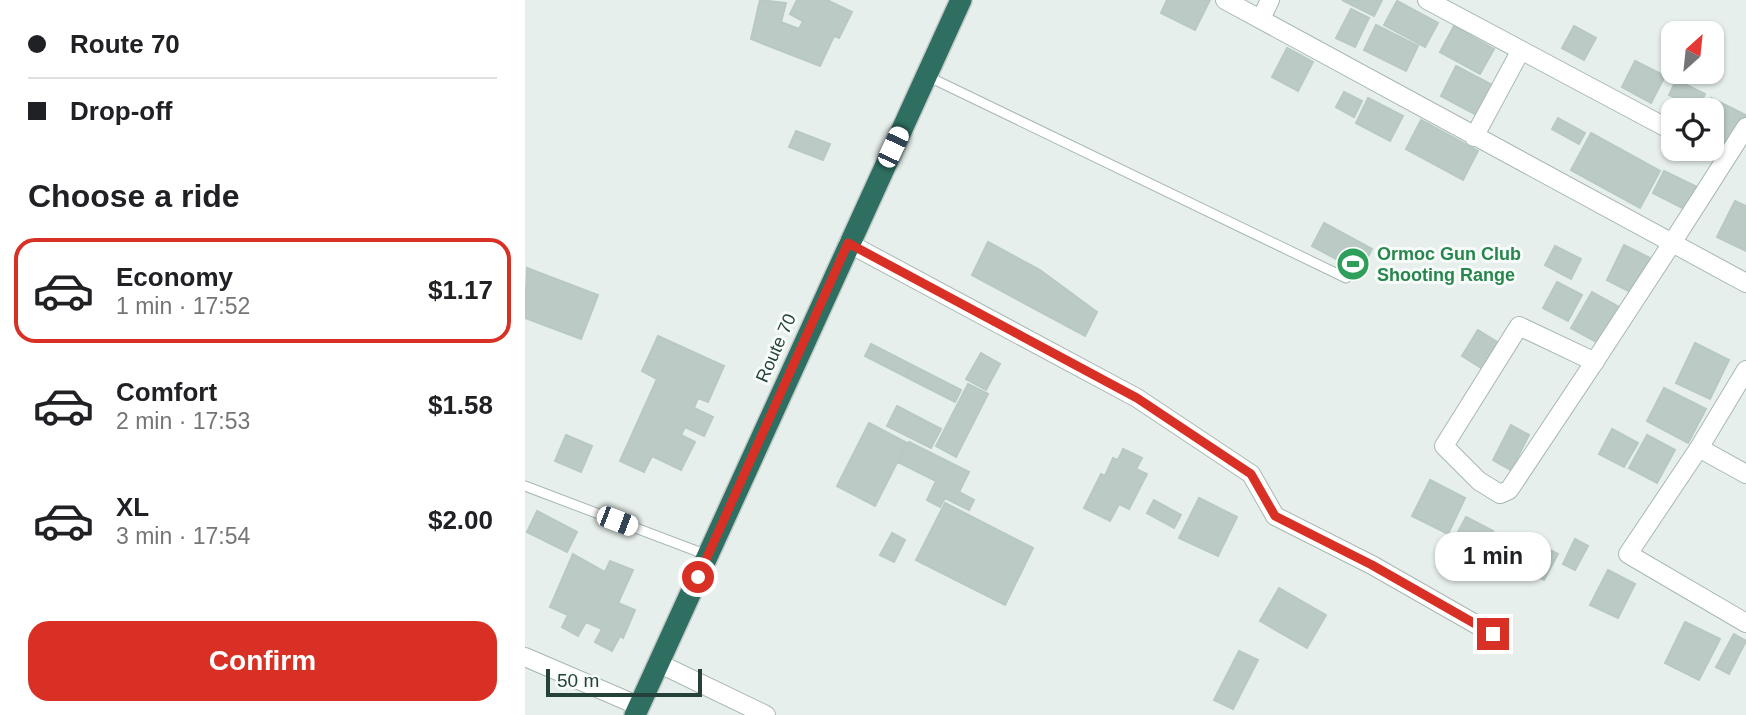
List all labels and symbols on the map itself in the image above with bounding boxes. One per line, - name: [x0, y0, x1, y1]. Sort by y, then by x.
- north arrow: [1661, 21, 1724, 84]
- car: [875, 124, 912, 170]
- place label: Ormoc Gun Club Shooting Range: [1377, 244, 1521, 285]
- sports icon: Ormoc Gun Club Shooting Range: [1334, 245, 1372, 283]
- street label: Route 70: [752, 311, 800, 385]
- car: [594, 504, 641, 538]
- callout: 1 min: [1435, 532, 1551, 582]
- route start: [682, 561, 714, 593]
- route end: [1477, 618, 1509, 650]
- scale bar: [546, 666, 702, 698]

